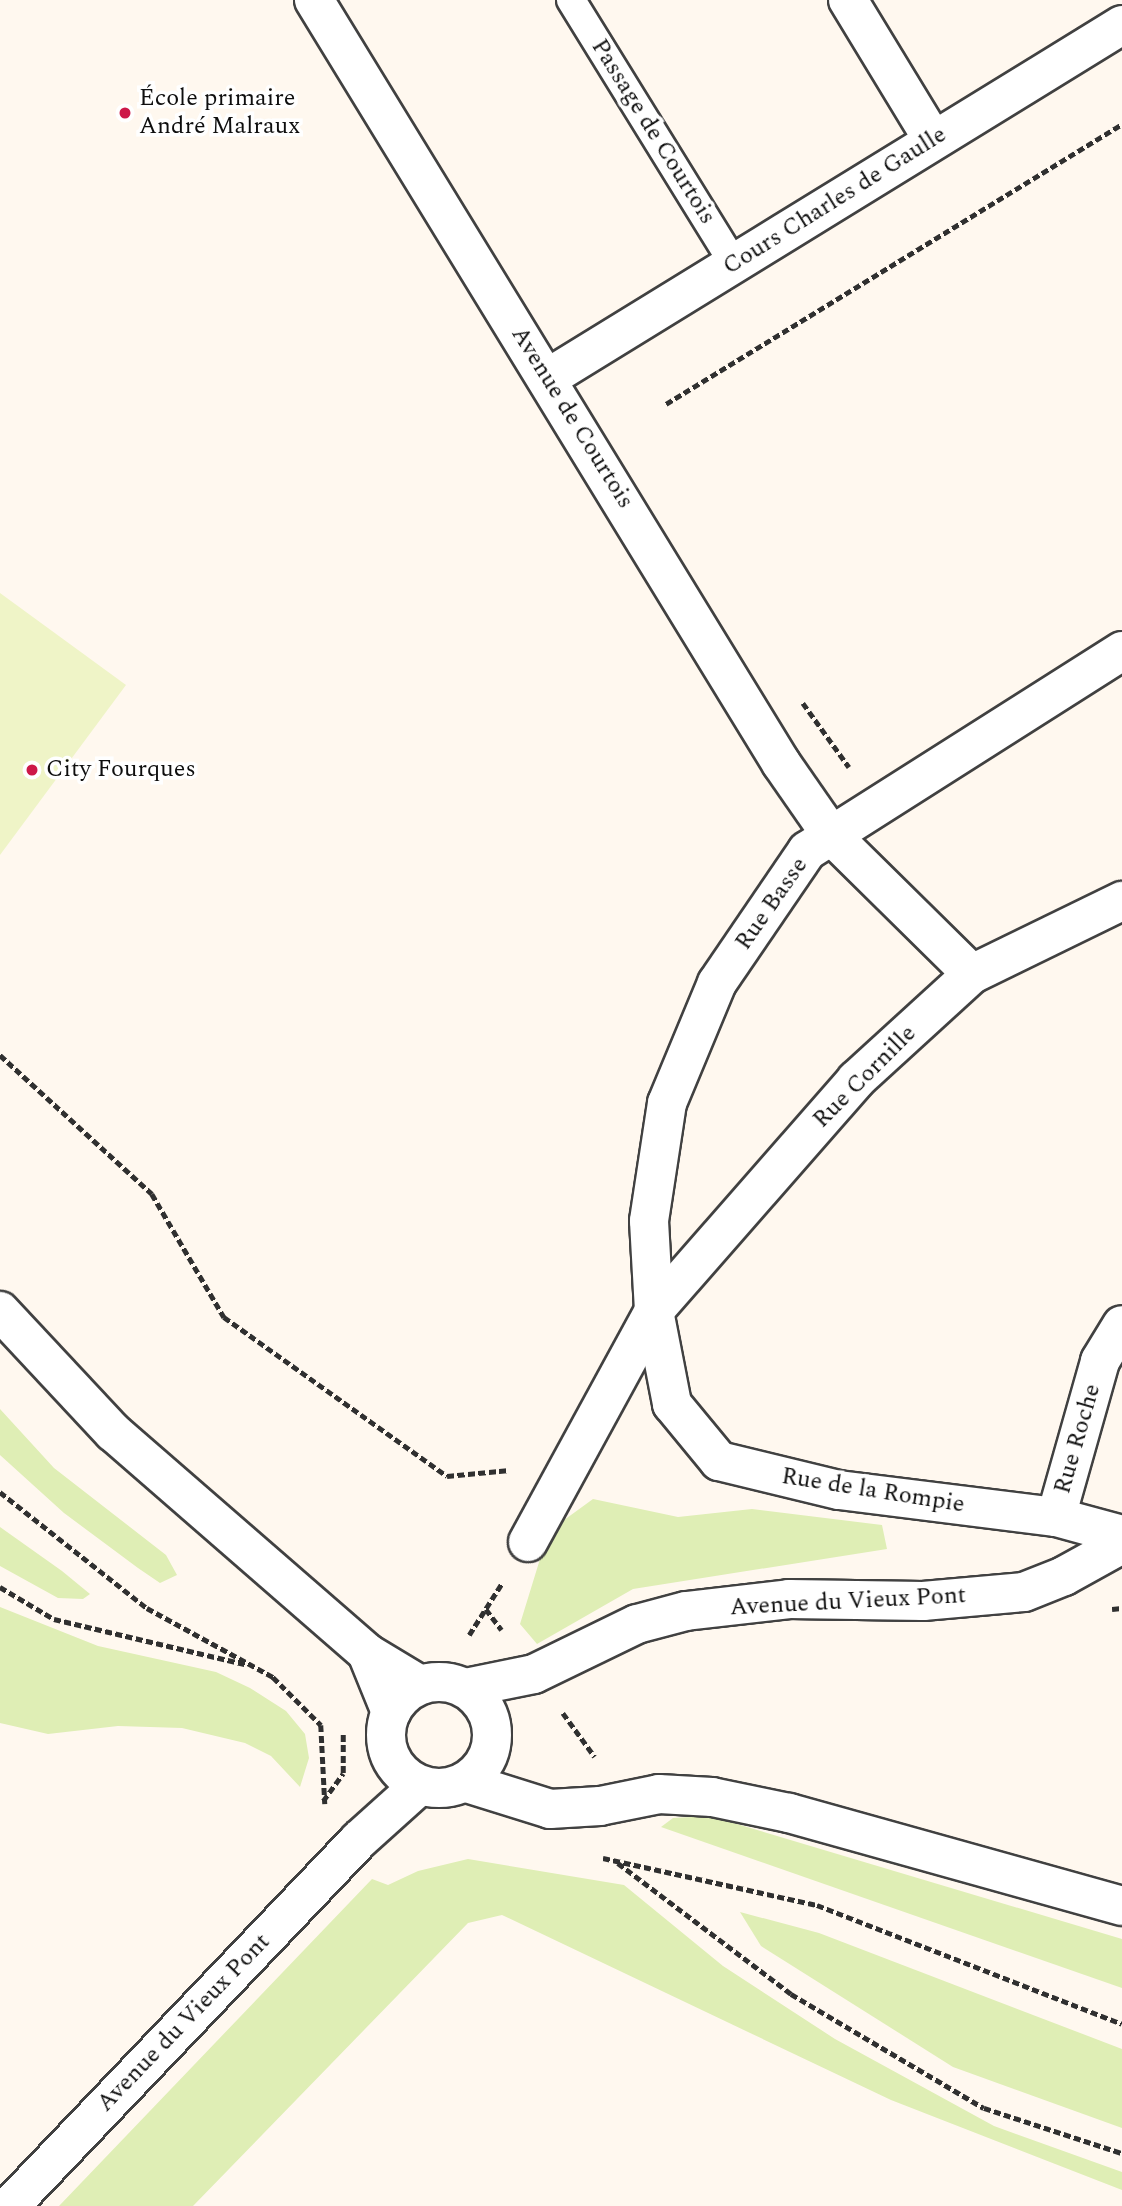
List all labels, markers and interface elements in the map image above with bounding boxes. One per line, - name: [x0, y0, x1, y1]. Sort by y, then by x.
- street label: Passage de Courtois: [584, 34, 722, 230]
- place label: École primaire André Malraux: [139, 85, 300, 141]
- marker: École primaire André Malraux: [117, 105, 133, 121]
- street label: Cours Charles de Gaulle: [718, 121, 952, 281]
- street label: Avenue de Courtois: [504, 322, 640, 514]
- place label: City Fourques: [46, 756, 196, 784]
- marker: City Fourques: [24, 762, 40, 778]
- street label: Rue Basse: [730, 852, 814, 956]
- street label: Rue Cornille: [807, 1019, 923, 1135]
- street label: Rue Roche: [1049, 1381, 1107, 1497]
- street label: Rue de la Rompie: [779, 1462, 967, 1520]
- street label: Avenue du Vieux Pont: [729, 1581, 967, 1623]
- street label: Avenue du Vieux Pont: [91, 1928, 277, 2118]

